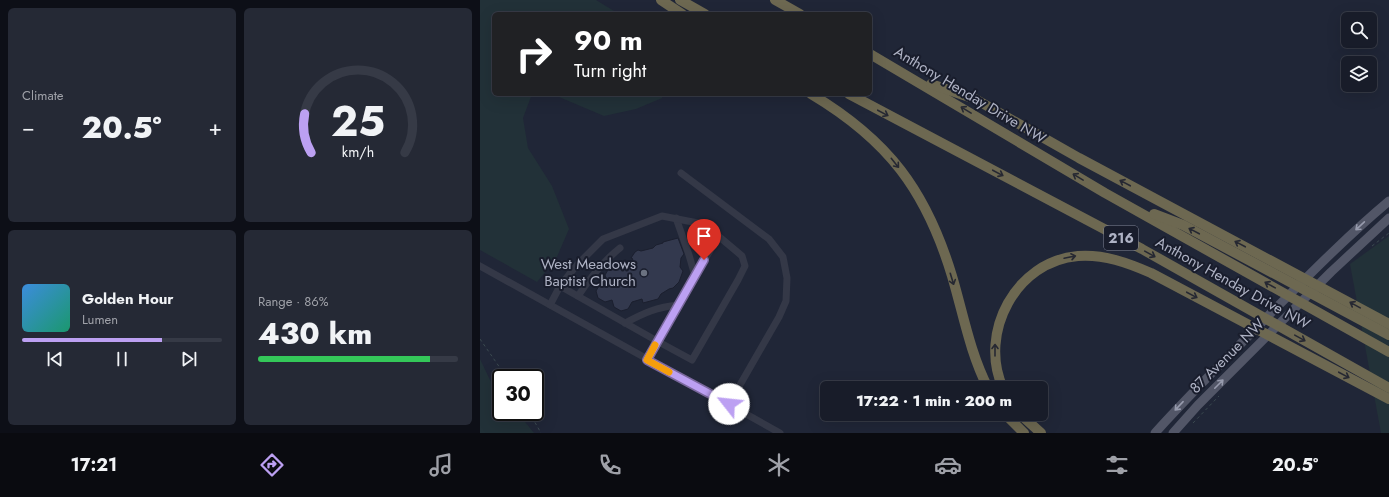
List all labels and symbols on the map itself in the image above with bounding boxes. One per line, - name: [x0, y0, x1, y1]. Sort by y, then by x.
- street label: Anthony Henday Drive NW: [890, 41, 1050, 149]
- one-way arrow: [960, 105, 972, 113]
- one-way arrow: [877, 109, 889, 117]
- one-way arrow: [891, 158, 900, 168]
- one-way arrow: [992, 170, 1004, 178]
- one-way arrow: [1072, 172, 1084, 180]
- one-way arrow: [1119, 179, 1131, 186]
- pin: [687, 219, 721, 260]
- one-way arrow: [1355, 221, 1365, 231]
- road number: 216: [1104, 226, 1138, 250]
- one-way arrow: [1188, 227, 1200, 234]
- street label: Anthony Henday Drive NW: [1152, 231, 1314, 335]
- one-way arrow: [1234, 240, 1246, 247]
- one-way arrow: [1144, 251, 1156, 259]
- place label: West Meadows Baptist Church: [541, 253, 636, 292]
- one-way arrow: [1064, 253, 1077, 261]
- marker: West Meadows Baptist Church: [639, 268, 649, 278]
- one-way arrow: [949, 272, 956, 285]
- one-way arrow: [1264, 281, 1276, 288]
- one-way arrow: [1186, 292, 1198, 299]
- one-way arrow: [1349, 301, 1361, 309]
- street label: 87 Avenue NW: [1185, 313, 1270, 398]
- one-way arrow: [1294, 335, 1306, 343]
- one-way arrow: [991, 344, 999, 357]
- speed limit sign: 30: [492, 369, 544, 421]
- one-way arrow: [1338, 372, 1350, 379]
- one-way arrow: [1214, 379, 1224, 389]
- position arrow: [708, 383, 750, 425]
- one-way arrow: [1175, 401, 1184, 411]

